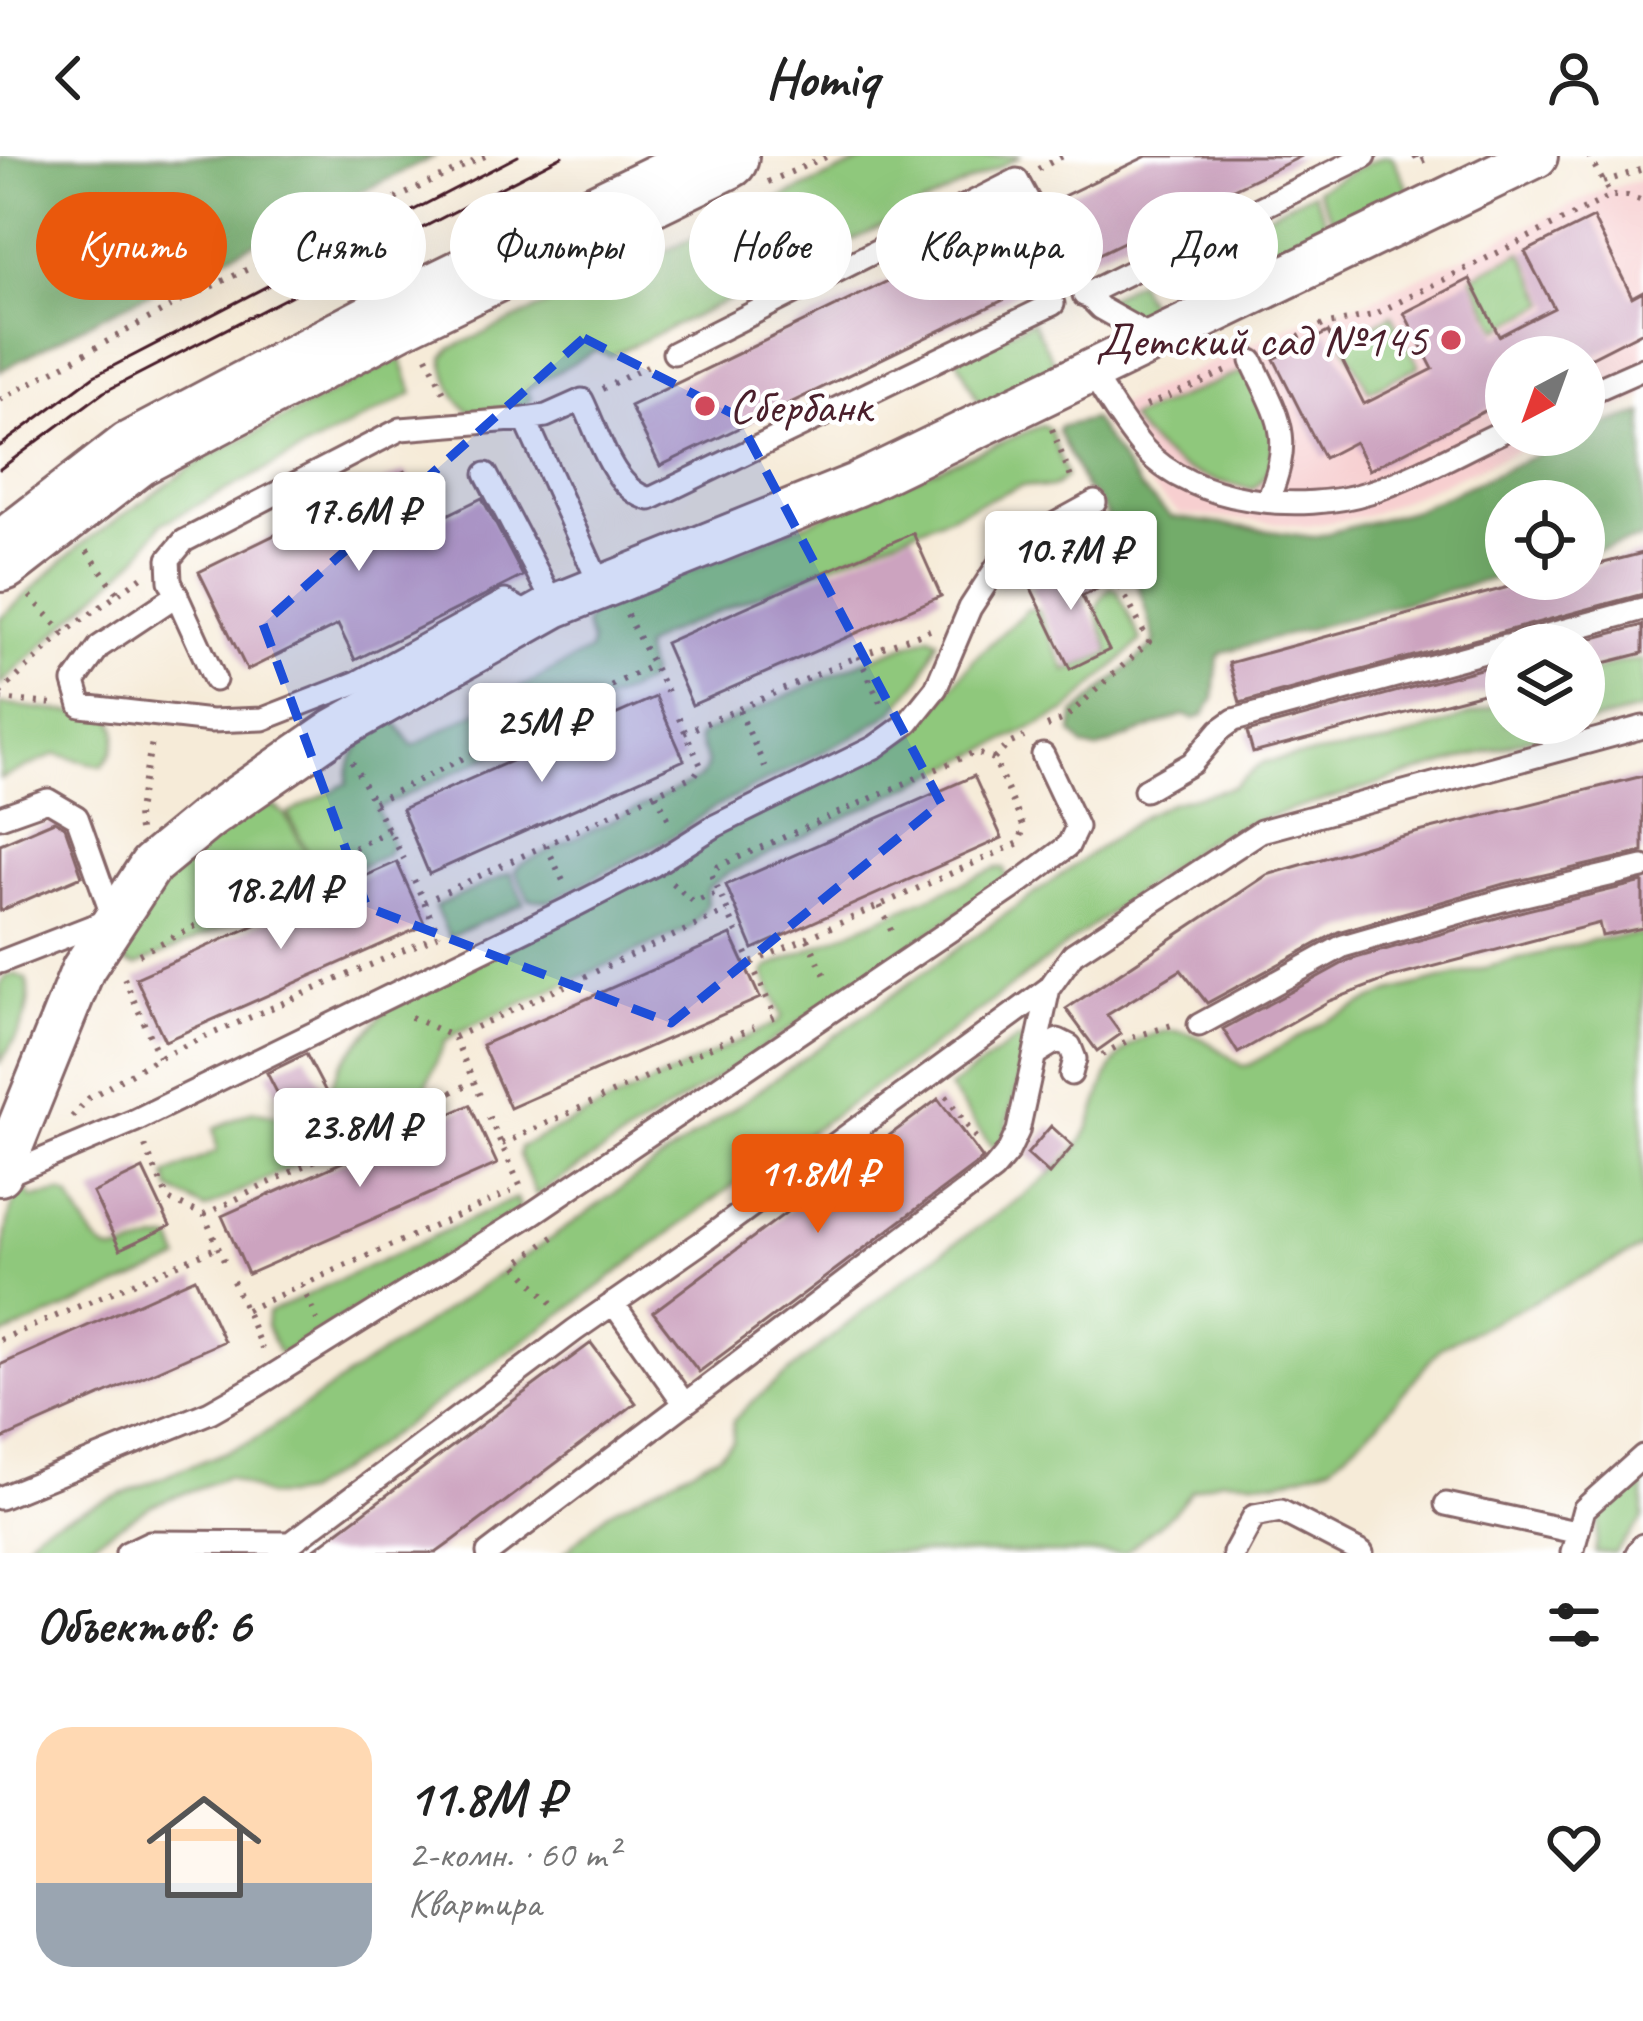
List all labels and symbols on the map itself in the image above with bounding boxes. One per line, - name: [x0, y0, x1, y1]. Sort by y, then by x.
- place label: Детский сад №145: [1096, 310, 1429, 370]
- marker: Детский сад №145: [1438, 327, 1464, 353]
- north arrow: [1485, 336, 1605, 456]
- place label: Сбербанк: [729, 376, 875, 436]
- marker: Сбербанк: [692, 393, 718, 419]
- pin: 17.6M ₽: [248, 472, 470, 574]
- pin: 10.7M ₽: [960, 511, 1182, 613]
- pin: 25M ₽: [458, 683, 626, 785]
- pin: 18.2M ₽: [170, 850, 392, 952]
- pin: 23.8M ₽: [249, 1088, 471, 1190]
- pin: 11.8M ₽: [707, 1134, 929, 1236]

